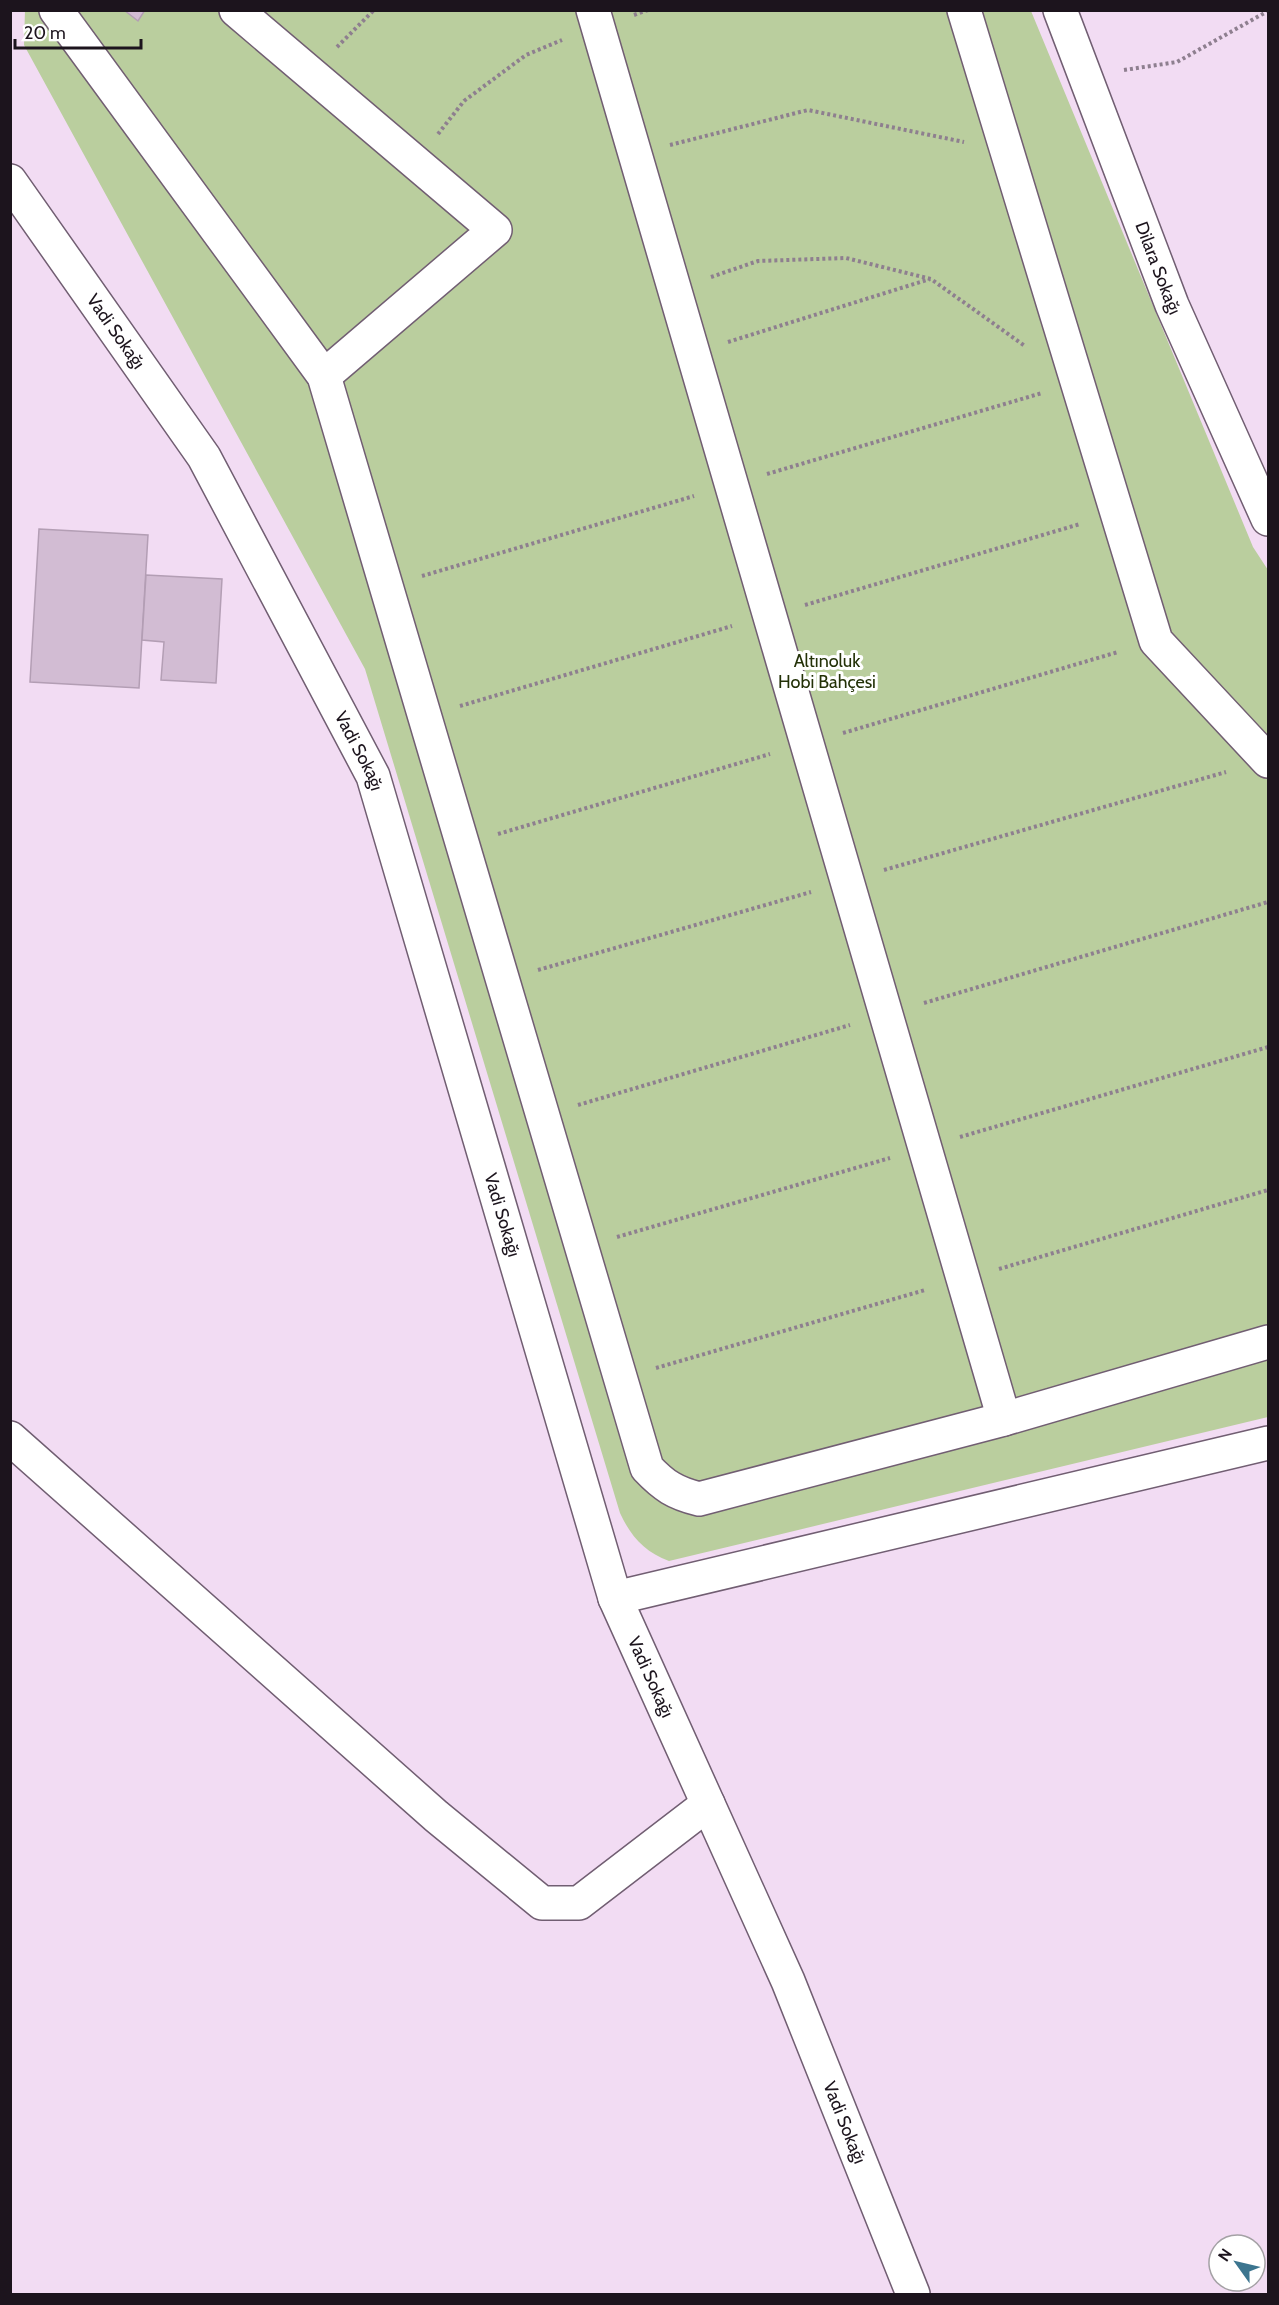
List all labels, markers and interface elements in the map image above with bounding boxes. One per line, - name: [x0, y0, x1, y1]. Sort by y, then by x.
- scale bar: [15, 12, 141, 50]
- text: 20 m: [24, 22, 66, 44]
- street label: Dilara Sokağı: [1130, 218, 1186, 318]
- street label: Vadi Sokağı: [82, 290, 150, 373]
- park label: Altınoluk Hobi Bahçesi: [778, 650, 876, 693]
- street label: Vadi Sokağı: [330, 708, 388, 793]
- street label: Vadi Sokağı: [479, 1170, 525, 1260]
- street label: Vadi Sokağı: [623, 1633, 679, 1721]
- street label: Vadi Sokağı: [818, 2078, 871, 2167]
- north arrow: [1207, 2233, 1267, 2293]
- text: N: [1214, 2245, 1236, 2265]

